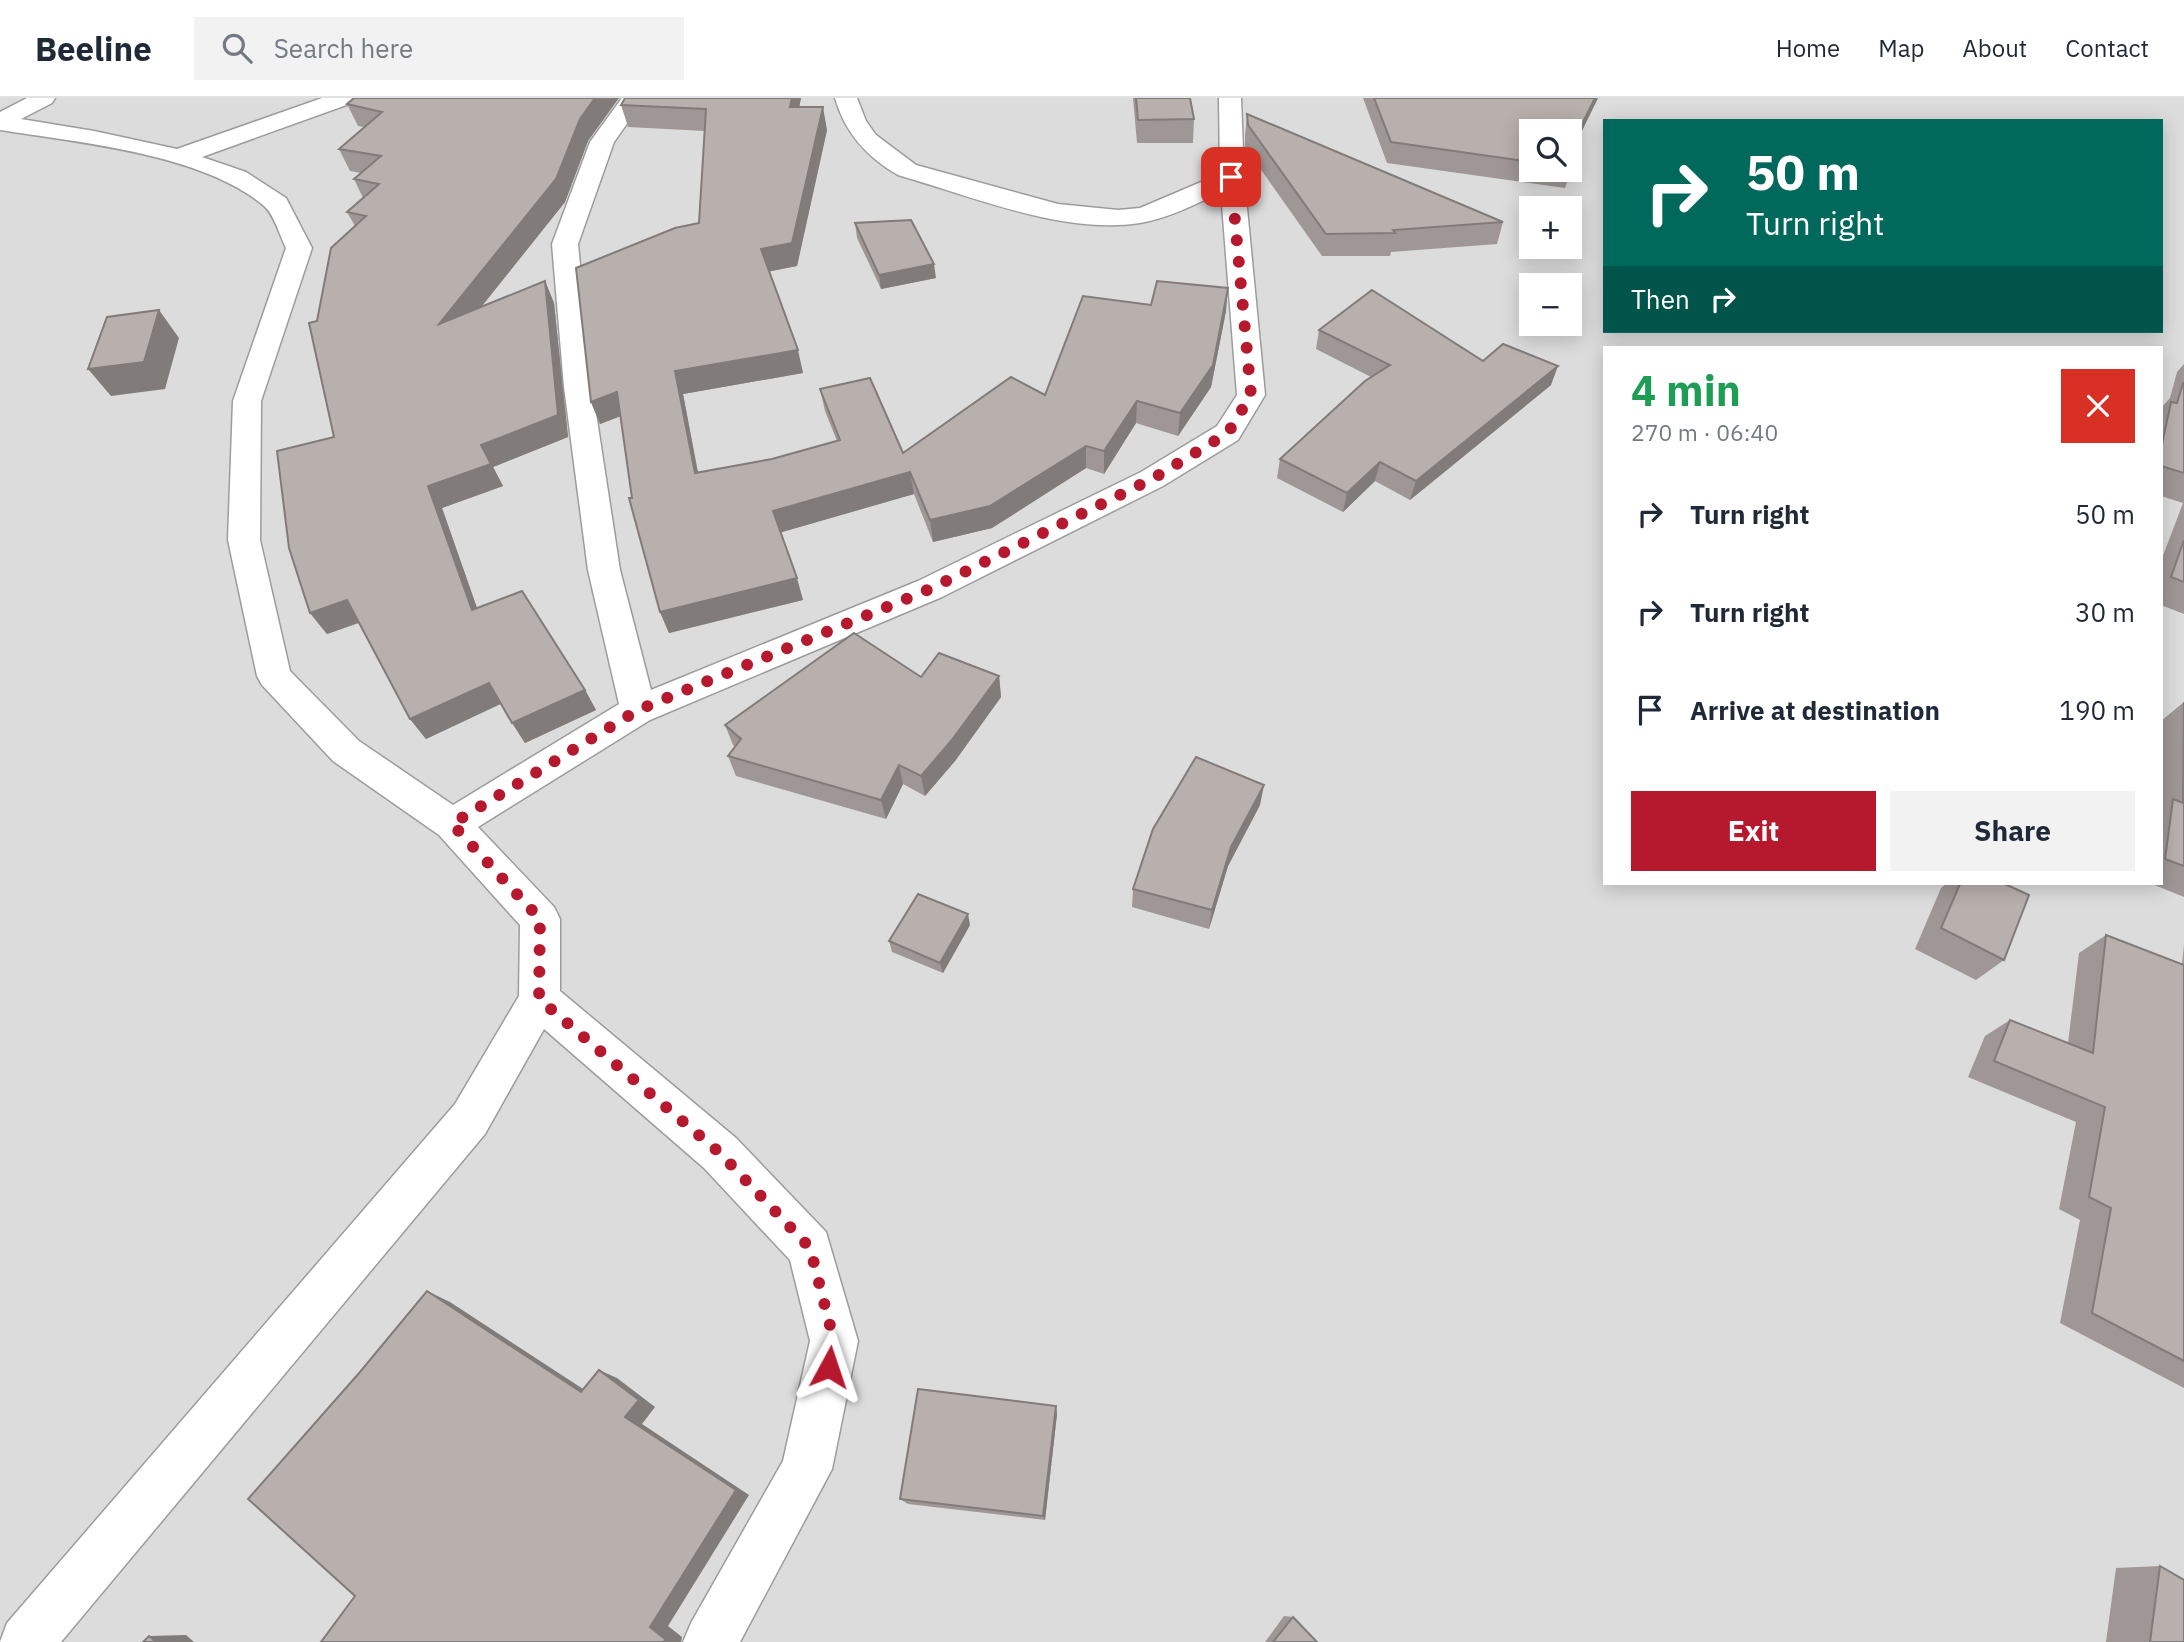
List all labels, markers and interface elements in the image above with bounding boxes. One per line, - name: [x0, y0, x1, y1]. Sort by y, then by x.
- search box: [194, 17, 684, 80]
- text: Beeline: [35, 27, 152, 70]
- icon: search: [218, 29, 256, 67]
- text: Search here: [274, 31, 413, 65]
- text: Home: [1776, 32, 1840, 64]
- text: Map: [1878, 32, 1924, 64]
- text: About: [1962, 32, 2027, 64]
- text: Contact: [2065, 32, 2149, 64]
- map controls: [1519, 119, 1582, 336]
- button: search: [1519, 119, 1582, 182]
- text: 50 m: [1746, 140, 1860, 203]
- pin: [1201, 147, 1261, 207]
- icon: right: [1631, 147, 1722, 238]
- icon: arrive: [1212, 158, 1250, 196]
- button: +: [1519, 196, 1582, 259]
- text: Turn right: [1746, 202, 1884, 244]
- button: −: [1519, 273, 1582, 336]
- icon: right: [1704, 280, 1742, 318]
- text: Then: [1631, 282, 1690, 316]
- text: 4 min: [1631, 363, 1741, 418]
- button: close: [2061, 369, 2135, 443]
- text: 270 m · 06:40: [1631, 417, 1778, 447]
- icon: right: [1631, 495, 1669, 533]
- text: Turn right: [1690, 497, 1809, 531]
- text: 50 m: [2075, 497, 2135, 531]
- icon: right: [1631, 593, 1669, 631]
- text: Turn right: [1690, 595, 1809, 629]
- text: 30 m: [2075, 595, 2135, 629]
- icon: arrive: [1631, 691, 1669, 729]
- text: Arrive at destination: [1690, 693, 1940, 727]
- text: 190 m: [2059, 693, 2135, 727]
- button: Exit: [1631, 791, 1876, 871]
- button: Share: [1890, 791, 2135, 871]
- position arrow: [792, 1330, 866, 1404]

